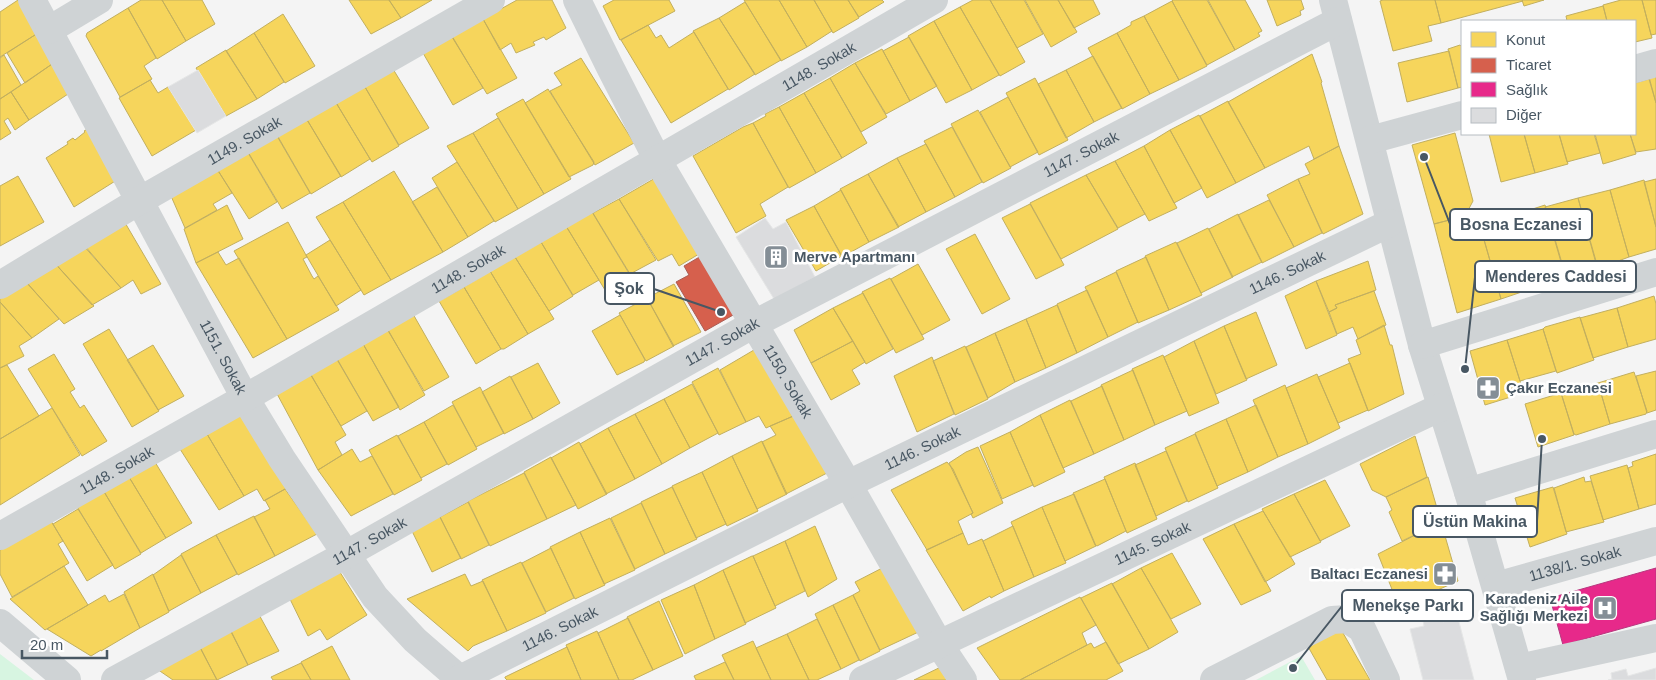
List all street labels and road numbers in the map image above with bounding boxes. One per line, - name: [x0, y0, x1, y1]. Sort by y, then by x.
- street label: 1148. Sokak: [779, 38, 859, 94]
- street label: 1149. Sokak: [204, 112, 285, 168]
- street label: 1147. Sokak: [1040, 127, 1122, 180]
- street label: 1148. Sokak: [428, 240, 508, 297]
- street label: 1146. Sokak: [1246, 246, 1328, 298]
- street label: 1147. Sokak: [682, 314, 762, 369]
- street label: 1151. Sokak: [197, 317, 251, 398]
- street label: 1150. Sokak: [760, 341, 817, 421]
- street label: 1146. Sokak: [881, 422, 963, 473]
- street label: 1148. Sokak: [76, 442, 157, 497]
- street label: 1147. Sokak: [329, 513, 410, 568]
- street label: 1145. Sokak: [1111, 517, 1193, 568]
- street label: 1138/1. Sokak: [1527, 542, 1623, 584]
- street label: 1146. Sokak: [519, 602, 601, 654]

